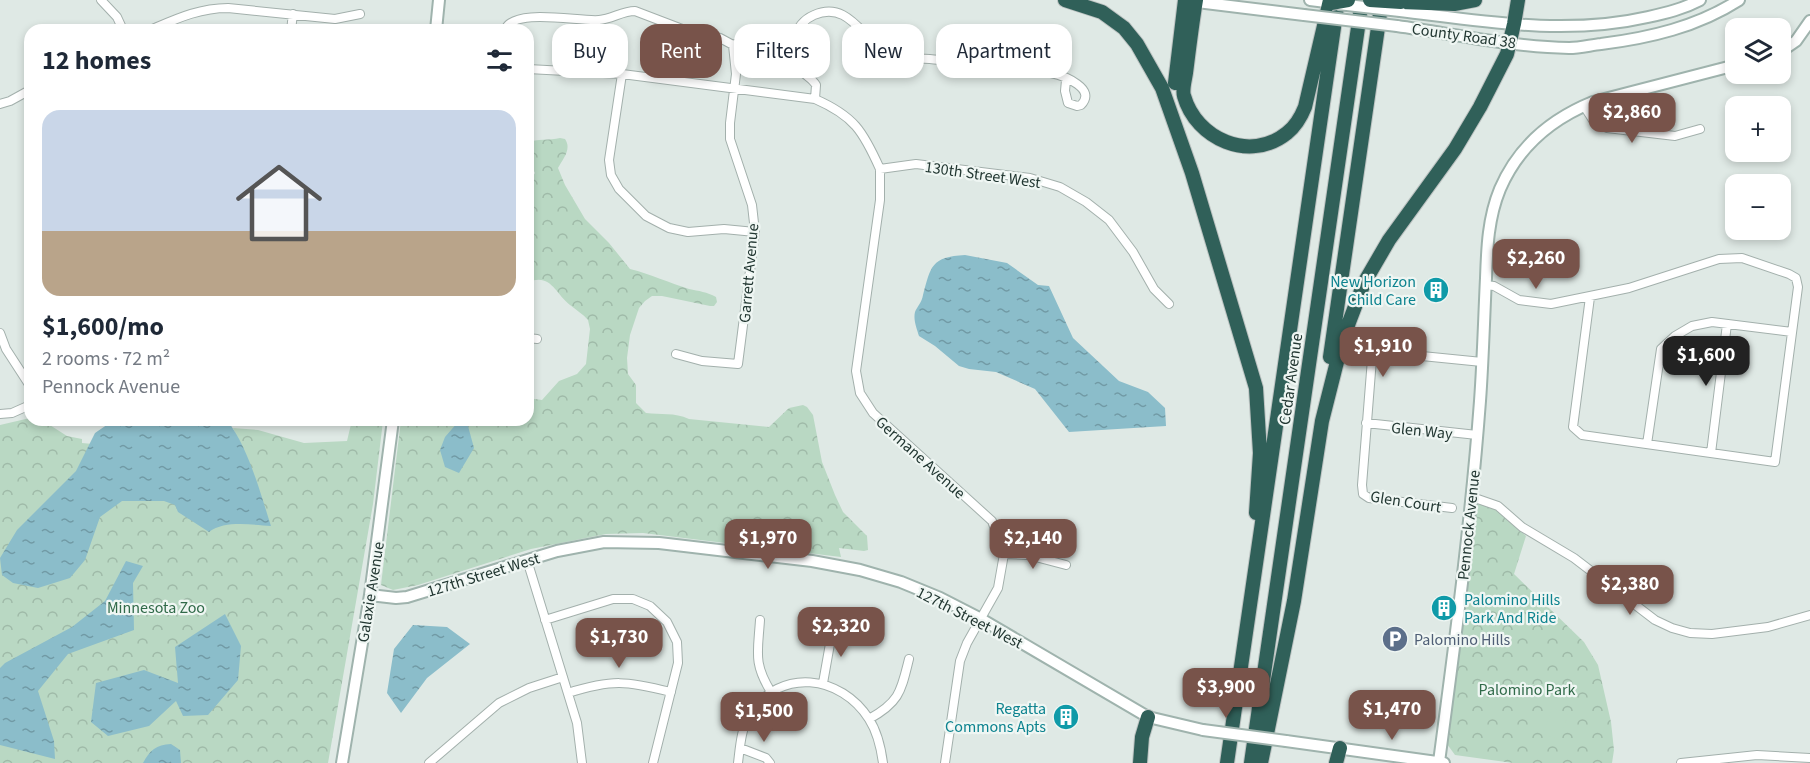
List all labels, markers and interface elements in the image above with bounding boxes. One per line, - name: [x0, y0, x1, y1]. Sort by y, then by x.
- street label: County Road 38: [1410, 18, 1517, 54]
- map controls: [1725, 18, 1791, 240]
- button: layers: [1725, 18, 1791, 84]
- chip: Buy: [552, 24, 628, 78]
- chip: Rent: [640, 24, 722, 78]
- chip: Filters: [734, 24, 830, 78]
- chip: New: [842, 24, 924, 78]
- chip: Apartment: [936, 24, 1072, 78]
- text: 12 homes: [42, 42, 151, 79]
- icon: filters: [483, 44, 516, 77]
- pin: $2,860: [1583, 93, 1681, 144]
- button: +: [1725, 96, 1791, 162]
- text: $2,860: [1603, 98, 1661, 126]
- icon: home: [225, 149, 333, 257]
- street label: 130th Street West: [924, 156, 1043, 194]
- button: −: [1725, 174, 1791, 240]
- street label: Garrett Avenue: [734, 222, 764, 324]
- pin: $2,260: [1487, 239, 1585, 290]
- text: $2,260: [1507, 244, 1565, 272]
- place label: New Horizon Child Care: [1330, 271, 1416, 311]
- building icon: New Horizon Child Care: [1421, 275, 1451, 305]
- text: $1,600/mo: [42, 308, 164, 345]
- pin: $1,910: [1334, 327, 1432, 378]
- street label: Cedar Avenue: [1274, 332, 1308, 426]
- text: $1,910: [1354, 332, 1412, 360]
- pin: $1,600: [1657, 336, 1755, 387]
- text: $1,600: [1677, 341, 1735, 369]
- text: 2 rooms · 72 m²: [42, 345, 170, 373]
- text: Pennock Avenue: [42, 373, 180, 401]
- street label: Germane Avenue: [871, 411, 970, 504]
- street label: Glen Way: [1390, 417, 1454, 445]
- street label: Pennock Avenue: [1452, 469, 1486, 581]
- street label: Glen Court: [1369, 486, 1443, 519]
- pin: $1,970: [719, 519, 817, 570]
- pin: $2,140: [984, 519, 1082, 570]
- text: $1,970: [739, 524, 797, 552]
- text: $2,140: [1004, 524, 1062, 552]
- street label: Galaxie Avenue: [352, 540, 390, 644]
- street label: 127th Street West: [424, 547, 543, 603]
- pin: $2,380: [1581, 565, 1679, 616]
- text: $2,380: [1601, 570, 1659, 598]
- street label: 127th Street West: [913, 582, 1027, 654]
- place label: Palomino Hills Park And Ride: [1464, 589, 1561, 629]
- building icon: Palomino Hills Park And Ride: [1429, 593, 1459, 623]
- park label: Minnesota Zoo: [107, 597, 205, 619]
- pin: $2,320: [792, 607, 890, 658]
- text: $2,320: [812, 612, 870, 640]
- pin: $1,730: [570, 618, 668, 669]
- text: $1,730: [590, 623, 648, 651]
- parking icon: Palomino Hills: [1380, 624, 1410, 654]
- place label: Palomino Hills: [1414, 629, 1511, 651]
- pin: $3,900: [1177, 668, 1275, 719]
- text: $3,900: [1197, 673, 1255, 701]
- park label: Palomino Park: [1479, 679, 1576, 701]
- pin: $1,470: [1343, 690, 1441, 741]
- pin: $1,500: [715, 692, 813, 743]
- text: $1,470: [1363, 695, 1421, 723]
- text: $1,500: [735, 697, 793, 725]
- place label: Regatta Commons Apts: [945, 698, 1046, 738]
- building icon: Regatta Commons Apts: [1051, 702, 1081, 732]

